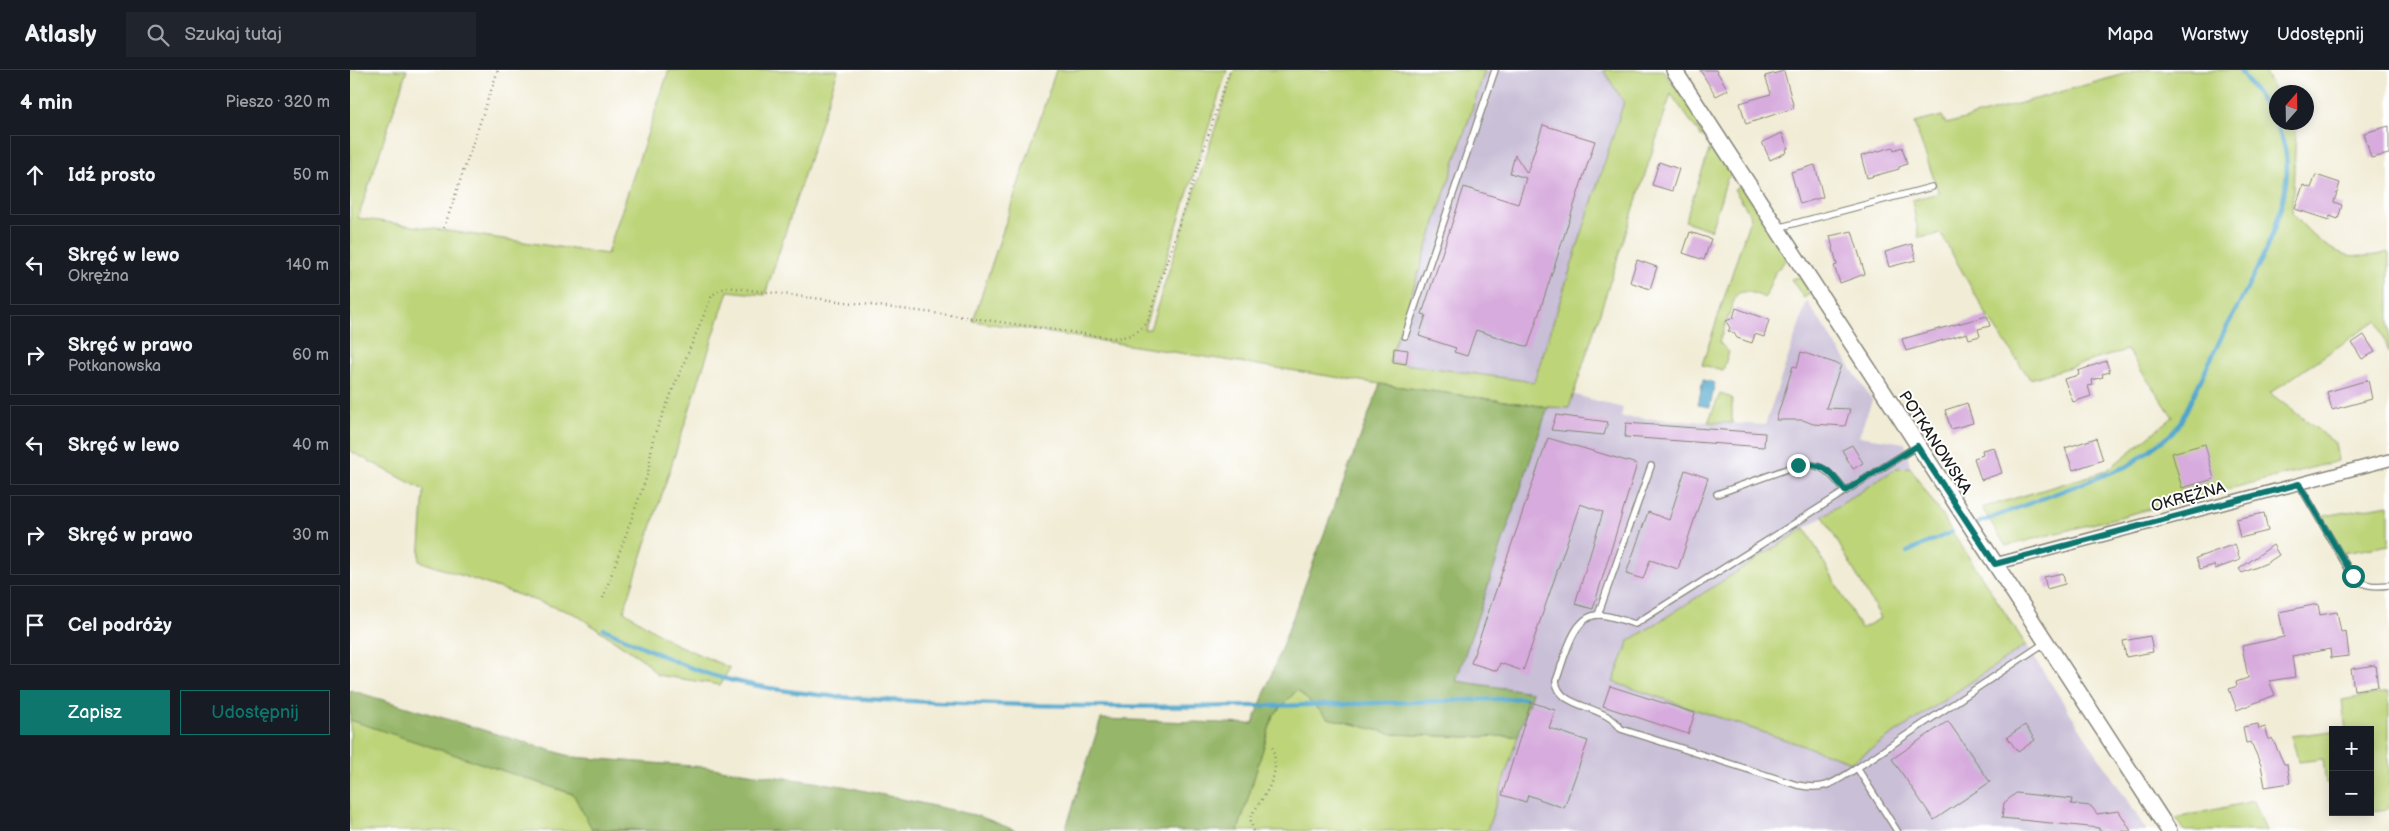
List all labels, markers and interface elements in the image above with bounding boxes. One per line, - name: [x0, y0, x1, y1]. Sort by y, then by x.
- search box: [126, 12, 476, 57]
- text: Atlasly: [25, 20, 96, 49]
- icon: search: [144, 21, 172, 49]
- text: Szukaj tutaj: [184, 23, 282, 46]
- text: Mapa: [2107, 24, 2153, 45]
- text: Warstwy: [2181, 24, 2249, 45]
- text: Udostępnij: [2277, 24, 2364, 45]
- north arrow: [2269, 85, 2314, 130]
- text: 4 min: [20, 90, 73, 115]
- text: Pieszo · 320 m: [226, 93, 330, 112]
- icon: ahead: [21, 161, 49, 189]
- text: Idź prosto: [68, 164, 156, 187]
- text: 50 m: [293, 166, 329, 185]
- text: Skręć w lewo: [68, 244, 180, 267]
- icon: left: [21, 251, 49, 279]
- text: 140 m: [286, 256, 329, 275]
- text: Okrężna: [68, 267, 129, 286]
- text: Skręć w prawo: [68, 334, 193, 357]
- icon: right: [21, 341, 49, 369]
- text: 60 m: [292, 346, 329, 365]
- text: Potkanowska: [68, 357, 161, 376]
- street label: POTKANOWSKA: [1894, 388, 1975, 498]
- icon: left: [21, 431, 49, 459]
- text: Skręć w lewo: [68, 434, 180, 457]
- text: 40 m: [292, 436, 329, 455]
- route end: [1787, 454, 1810, 477]
- street label: OKRĘŻNA: [2149, 476, 2228, 516]
- icon: right: [21, 521, 49, 549]
- text: Skręć w prawo: [68, 524, 193, 547]
- text: 30 m: [292, 526, 329, 545]
- route start: [2342, 565, 2365, 588]
- icon: arrive: [21, 611, 49, 639]
- text: Cel podróży: [68, 614, 172, 637]
- button: Zapisz: [20, 690, 170, 735]
- button: Udostępnij: [180, 690, 330, 735]
- map controls: [2329, 726, 2374, 816]
- button: +: [2329, 726, 2374, 771]
- button: −: [2329, 771, 2374, 816]

